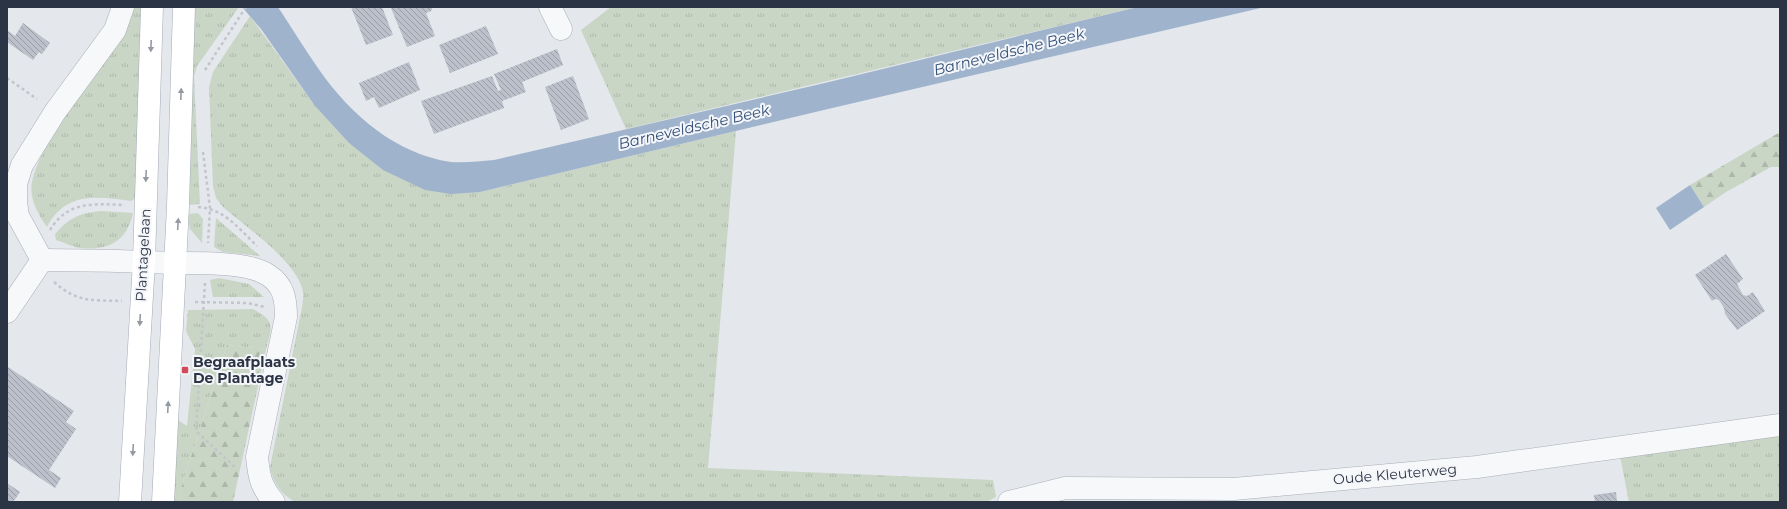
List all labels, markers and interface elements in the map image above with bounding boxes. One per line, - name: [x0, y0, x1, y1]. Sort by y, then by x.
- water label: Barneveldsche Beek: [932, 23, 1087, 79]
- one-way arrow: [147, 40, 154, 52]
- one-way arrow: [178, 88, 185, 100]
- water label: Barneveldsche Beek: [616, 100, 772, 153]
- one-way arrow: [143, 170, 150, 182]
- street label: Plantagelaan: [132, 208, 154, 302]
- one-way arrow: [174, 218, 181, 230]
- one-way arrow: [136, 314, 143, 326]
- place label: Begraafplaats De Plantage: [193, 353, 296, 387]
- marker: Begraafplaats De Plantage: [180, 365, 190, 375]
- one-way arrow: [164, 401, 171, 413]
- one-way arrow: [129, 444, 136, 456]
- street label: Oude Kleuterweg: [1332, 460, 1458, 488]

